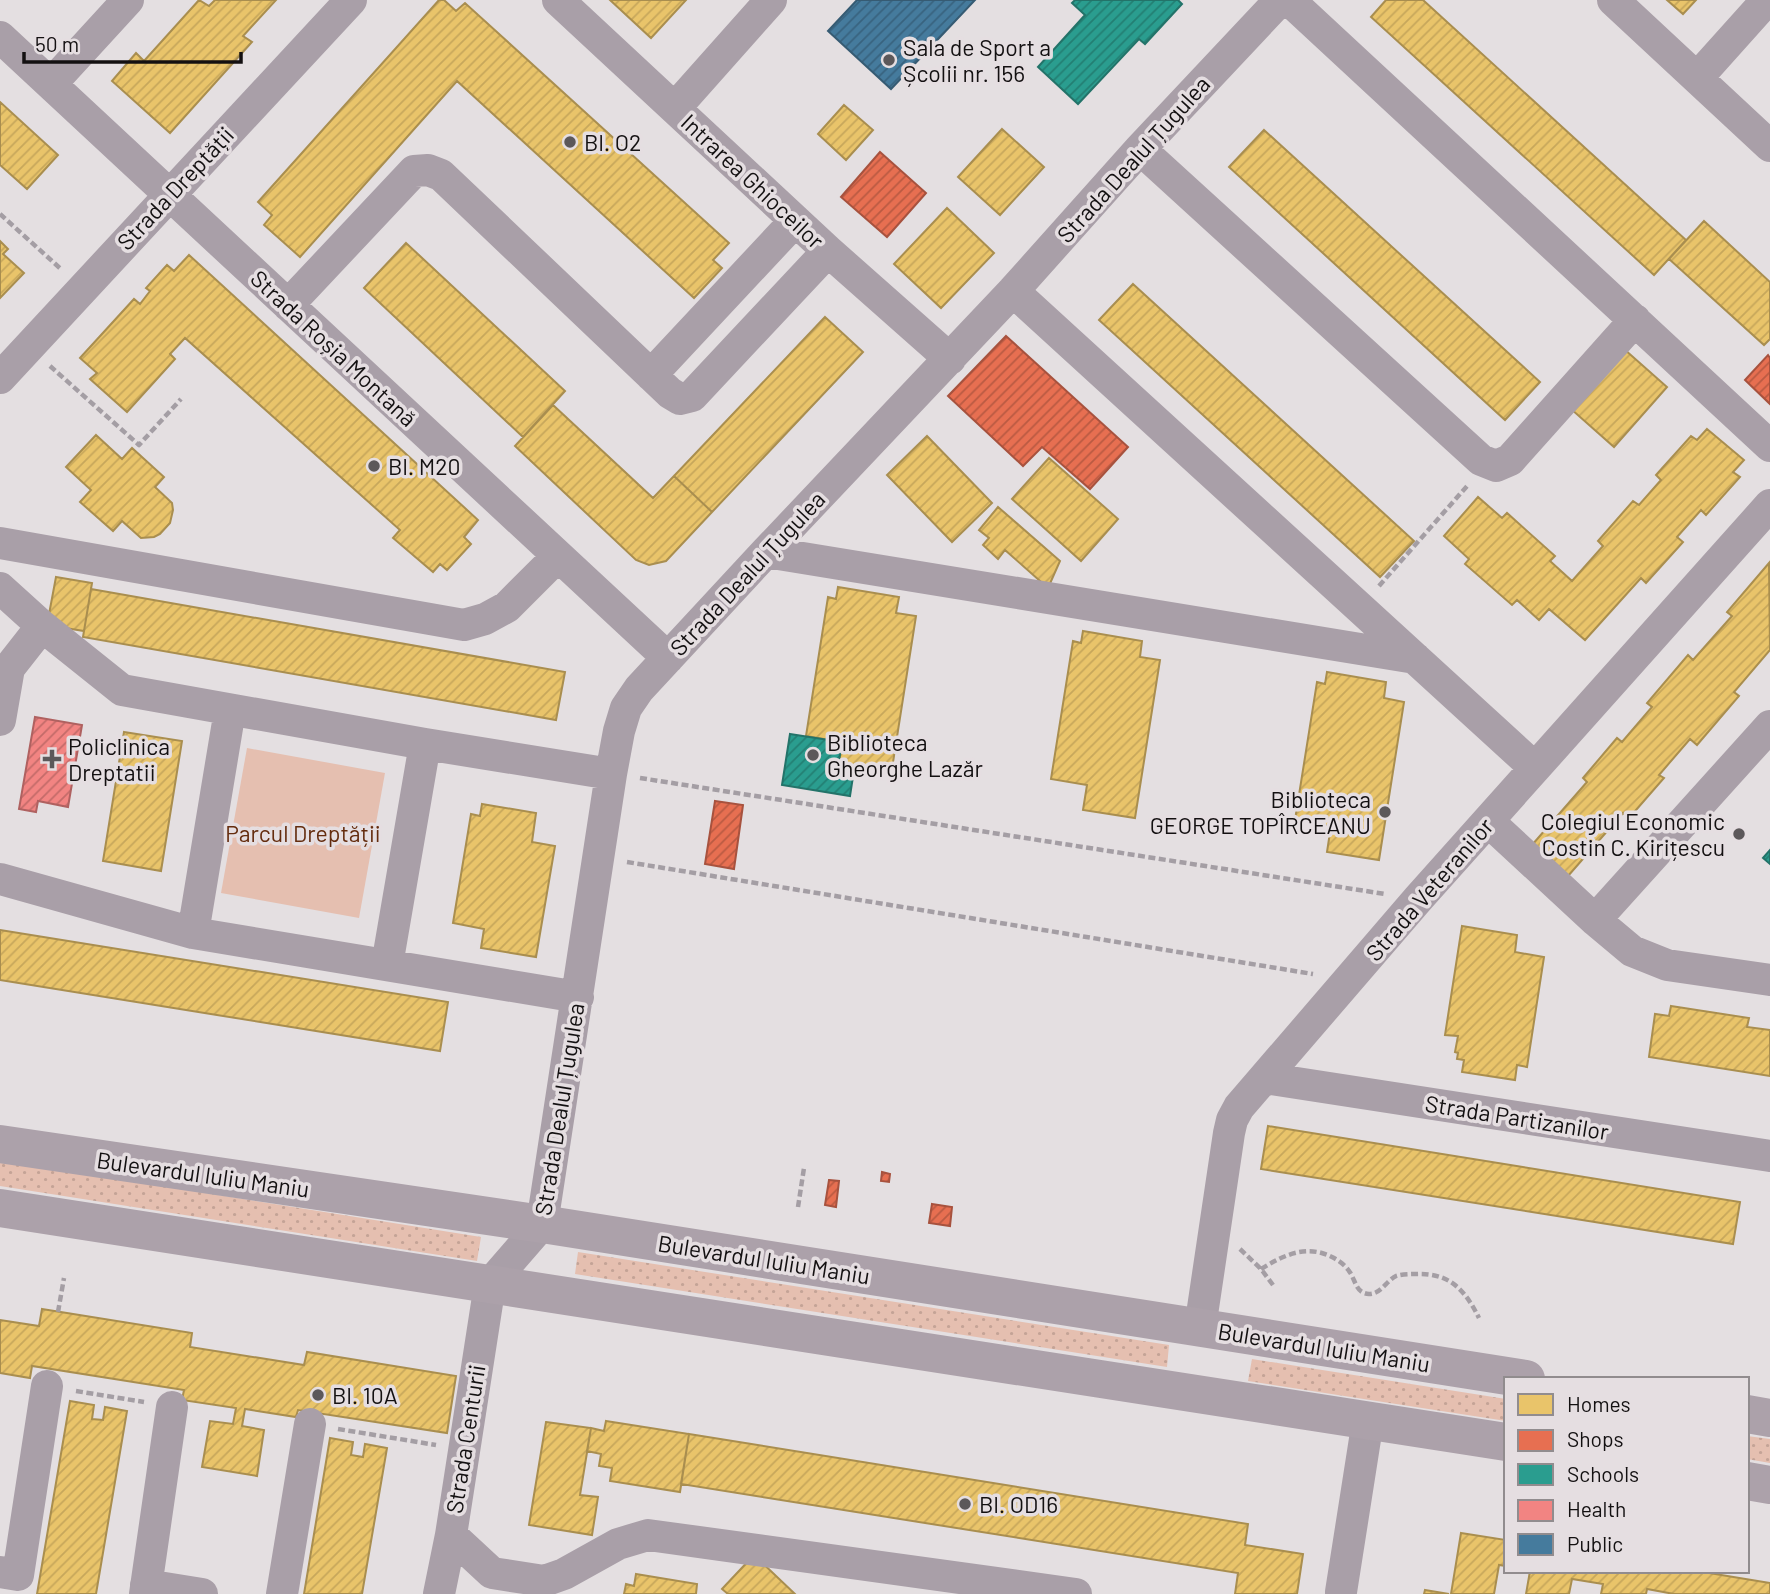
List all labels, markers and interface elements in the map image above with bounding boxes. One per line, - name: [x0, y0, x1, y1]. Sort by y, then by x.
- scale bar: [24, 21, 242, 65]
- text: 50 m: [35, 31, 79, 56]
- place label: Sala de Sport a Școlii nr. 156: [903, 33, 1051, 87]
- marker: Sala de Sport a Școlii nr. 156: [881, 52, 897, 68]
- street label: Strada Dealul Țugulea: [1051, 70, 1215, 248]
- street label: Intrarea Ghioceilor: [676, 108, 831, 255]
- street label: Strada Dreptății: [111, 121, 239, 255]
- place label: Bl. O2: [584, 128, 641, 156]
- marker: Bl. O2: [562, 134, 578, 150]
- street label: Strada Roșia Montană: [245, 264, 423, 432]
- place label: Bl. M20: [388, 452, 460, 480]
- marker: Bl. M20: [366, 458, 382, 474]
- street label: Strada Dealul Țugulea: [664, 485, 830, 661]
- place label: Biblioteca Gheorghe Lazăr: [827, 728, 983, 782]
- place label: Policlinica Dreptatii: [68, 732, 170, 786]
- marker: Biblioteca Gheorghe Lazăr: [805, 747, 821, 763]
- marker: Policlinica Dreptatii: [42, 749, 62, 769]
- place label: Biblioteca GEORGE TOPÎRCEANU: [1150, 785, 1371, 839]
- marker: Biblioteca GEORGE TOPÎRCEANU: [1377, 804, 1393, 820]
- place label: Colegiul Economic Costin C. Kirițescu: [1541, 807, 1725, 861]
- street label: Strada Veteranilor: [1359, 811, 1499, 966]
- park label: Parcul Dreptății: [225, 819, 381, 847]
- marker: Colegiul Economic Costin C. Kirițescu: [1731, 826, 1747, 842]
- street label: Strada Dealul Țugulea: [528, 1001, 590, 1217]
- street label: Strada Partizanilor: [1423, 1089, 1611, 1145]
- street label: Bulevardul Iuliu Maniu: [95, 1145, 311, 1203]
- street label: Bulevardul Iuliu Maniu: [656, 1228, 872, 1290]
- street label: Bulevardul Iuliu Maniu: [1216, 1316, 1432, 1378]
- street label: Strada Centurii: [439, 1363, 491, 1515]
- legend: [1504, 1377, 1749, 1573]
- place label: Bl. 10A: [332, 1381, 398, 1409]
- marker: Bl. 10A: [310, 1387, 326, 1403]
- text: Homes: [1567, 1391, 1631, 1416]
- text: Shops: [1567, 1426, 1624, 1451]
- text: Schools: [1567, 1461, 1639, 1486]
- place label: Bl. OD16: [979, 1490, 1058, 1518]
- marker: Bl. OD16: [957, 1496, 973, 1512]
- text: Health: [1567, 1496, 1626, 1521]
- text: Public: [1567, 1531, 1623, 1556]

